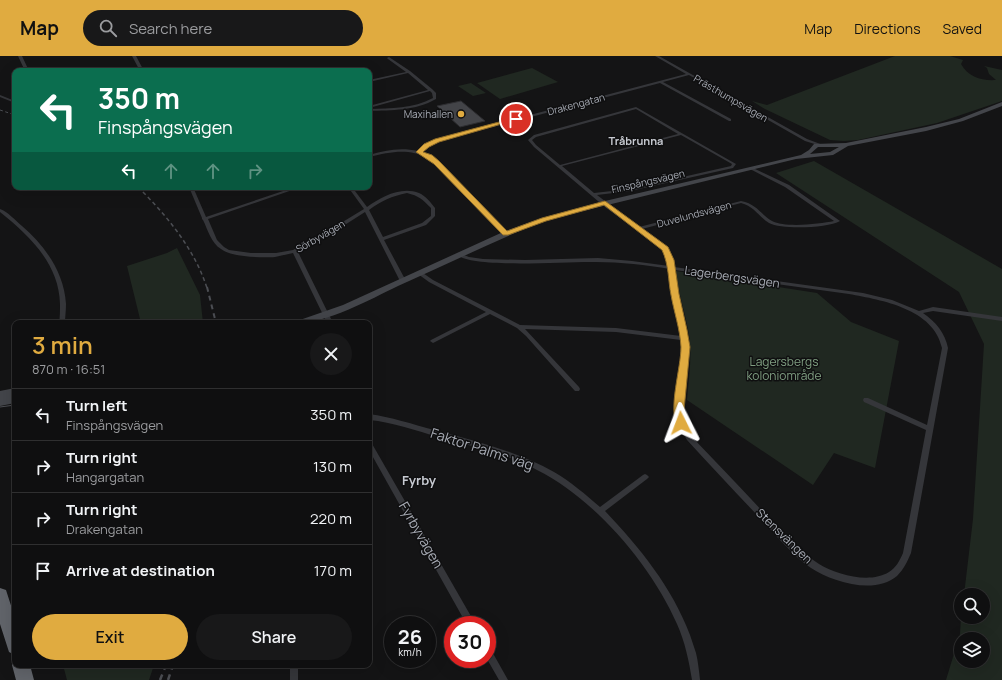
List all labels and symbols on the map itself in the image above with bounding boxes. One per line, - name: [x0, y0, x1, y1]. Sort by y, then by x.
- street label: Prästhumpsvägen: [691, 71, 771, 125]
- street label: Drakengatan: [546, 90, 606, 118]
- pin: [499, 102, 533, 136]
- place label: Maxihallen: [404, 107, 453, 121]
- marker: Maxihallen: [456, 109, 466, 119]
- district label: Tråbrunna: [609, 133, 663, 148]
- street label: Finspångsvägen: [610, 166, 686, 196]
- street label: Duvelundsvägen: [655, 197, 733, 231]
- street label: Sörbyvägen: [293, 216, 347, 256]
- street label: Lagerbergsvägen: [683, 261, 781, 292]
- park label: Lagersbergs koloniområde: [747, 353, 821, 384]
- position arrow: [660, 402, 702, 444]
- street label: Faktor Palms väg: [428, 423, 536, 474]
- district label: Fyrby: [402, 471, 437, 489]
- street label: Fyrbyvägen: [395, 498, 448, 571]
- street label: Stensvängen: [752, 504, 816, 567]
- speed limit sign: 30: [444, 616, 496, 668]

